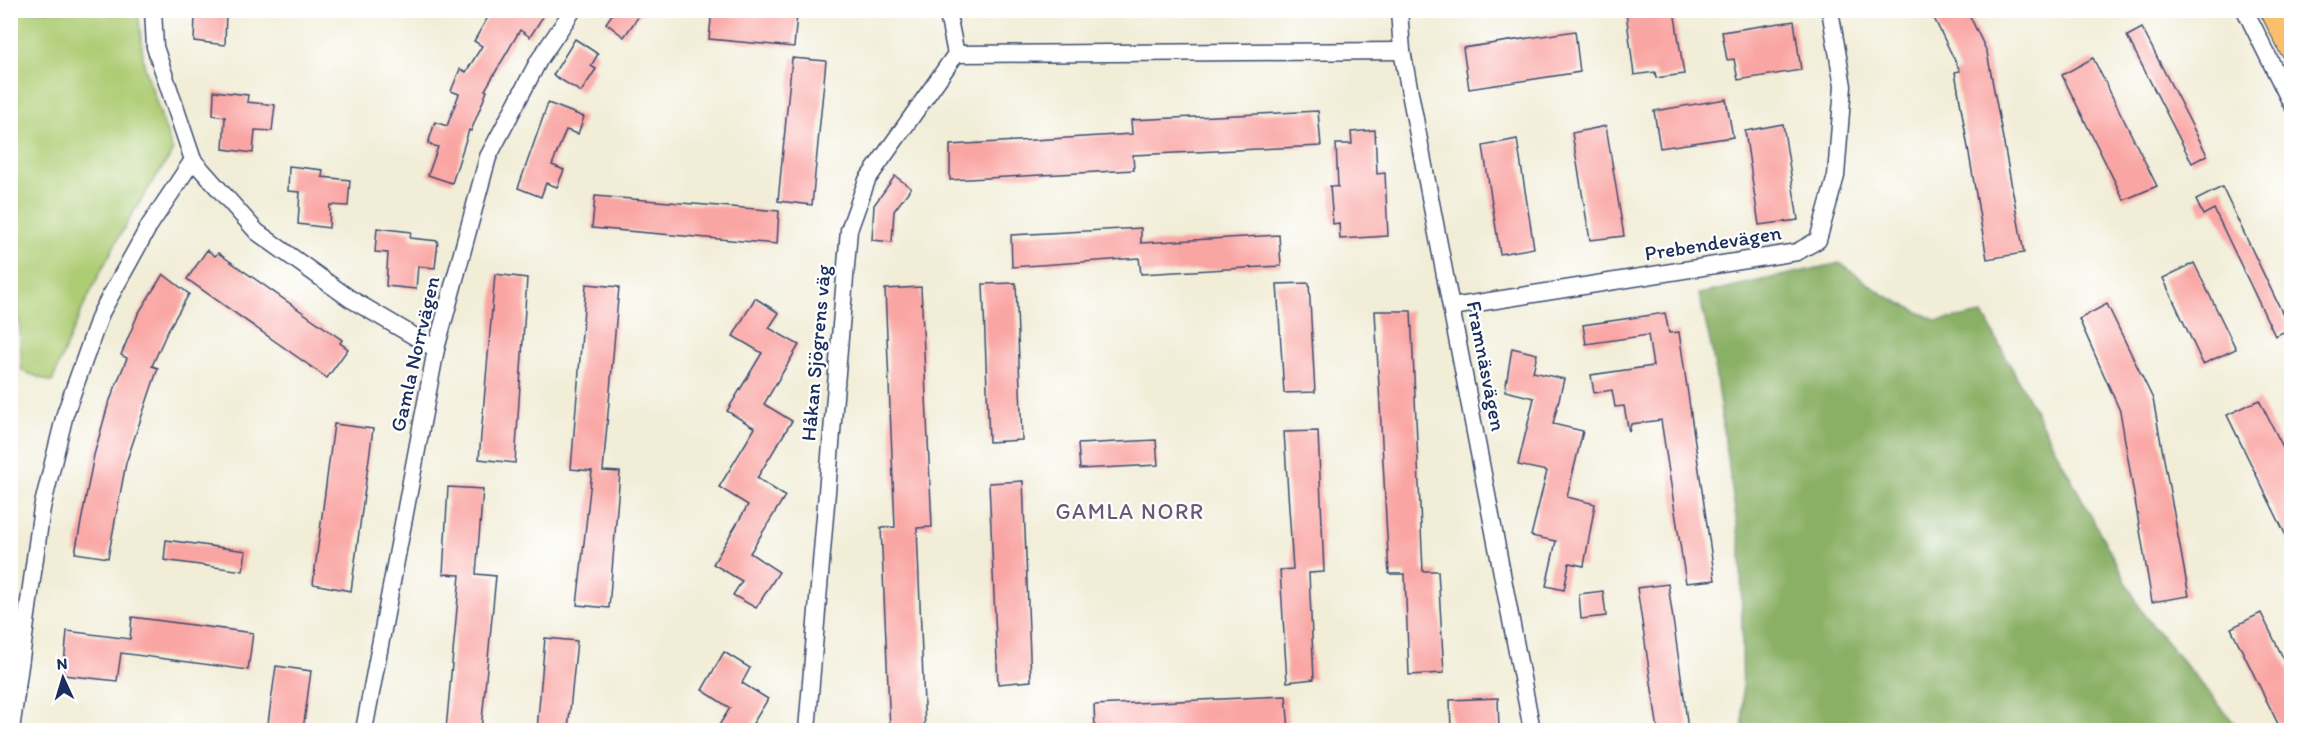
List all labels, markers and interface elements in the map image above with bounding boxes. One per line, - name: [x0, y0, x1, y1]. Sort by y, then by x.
- street label: Prebendevägen: [1643, 219, 1783, 266]
- street label: Håkan Sjögrens väg: [795, 263, 836, 442]
- street label: Gamla Norrvägen: [384, 274, 445, 434]
- street label: Framnäsvägen: [1462, 299, 1511, 433]
- district label: GAMLA NORR: [1056, 498, 1204, 525]
- north arrow: [33, 648, 93, 708]
- text: N: [56, 654, 68, 673]

